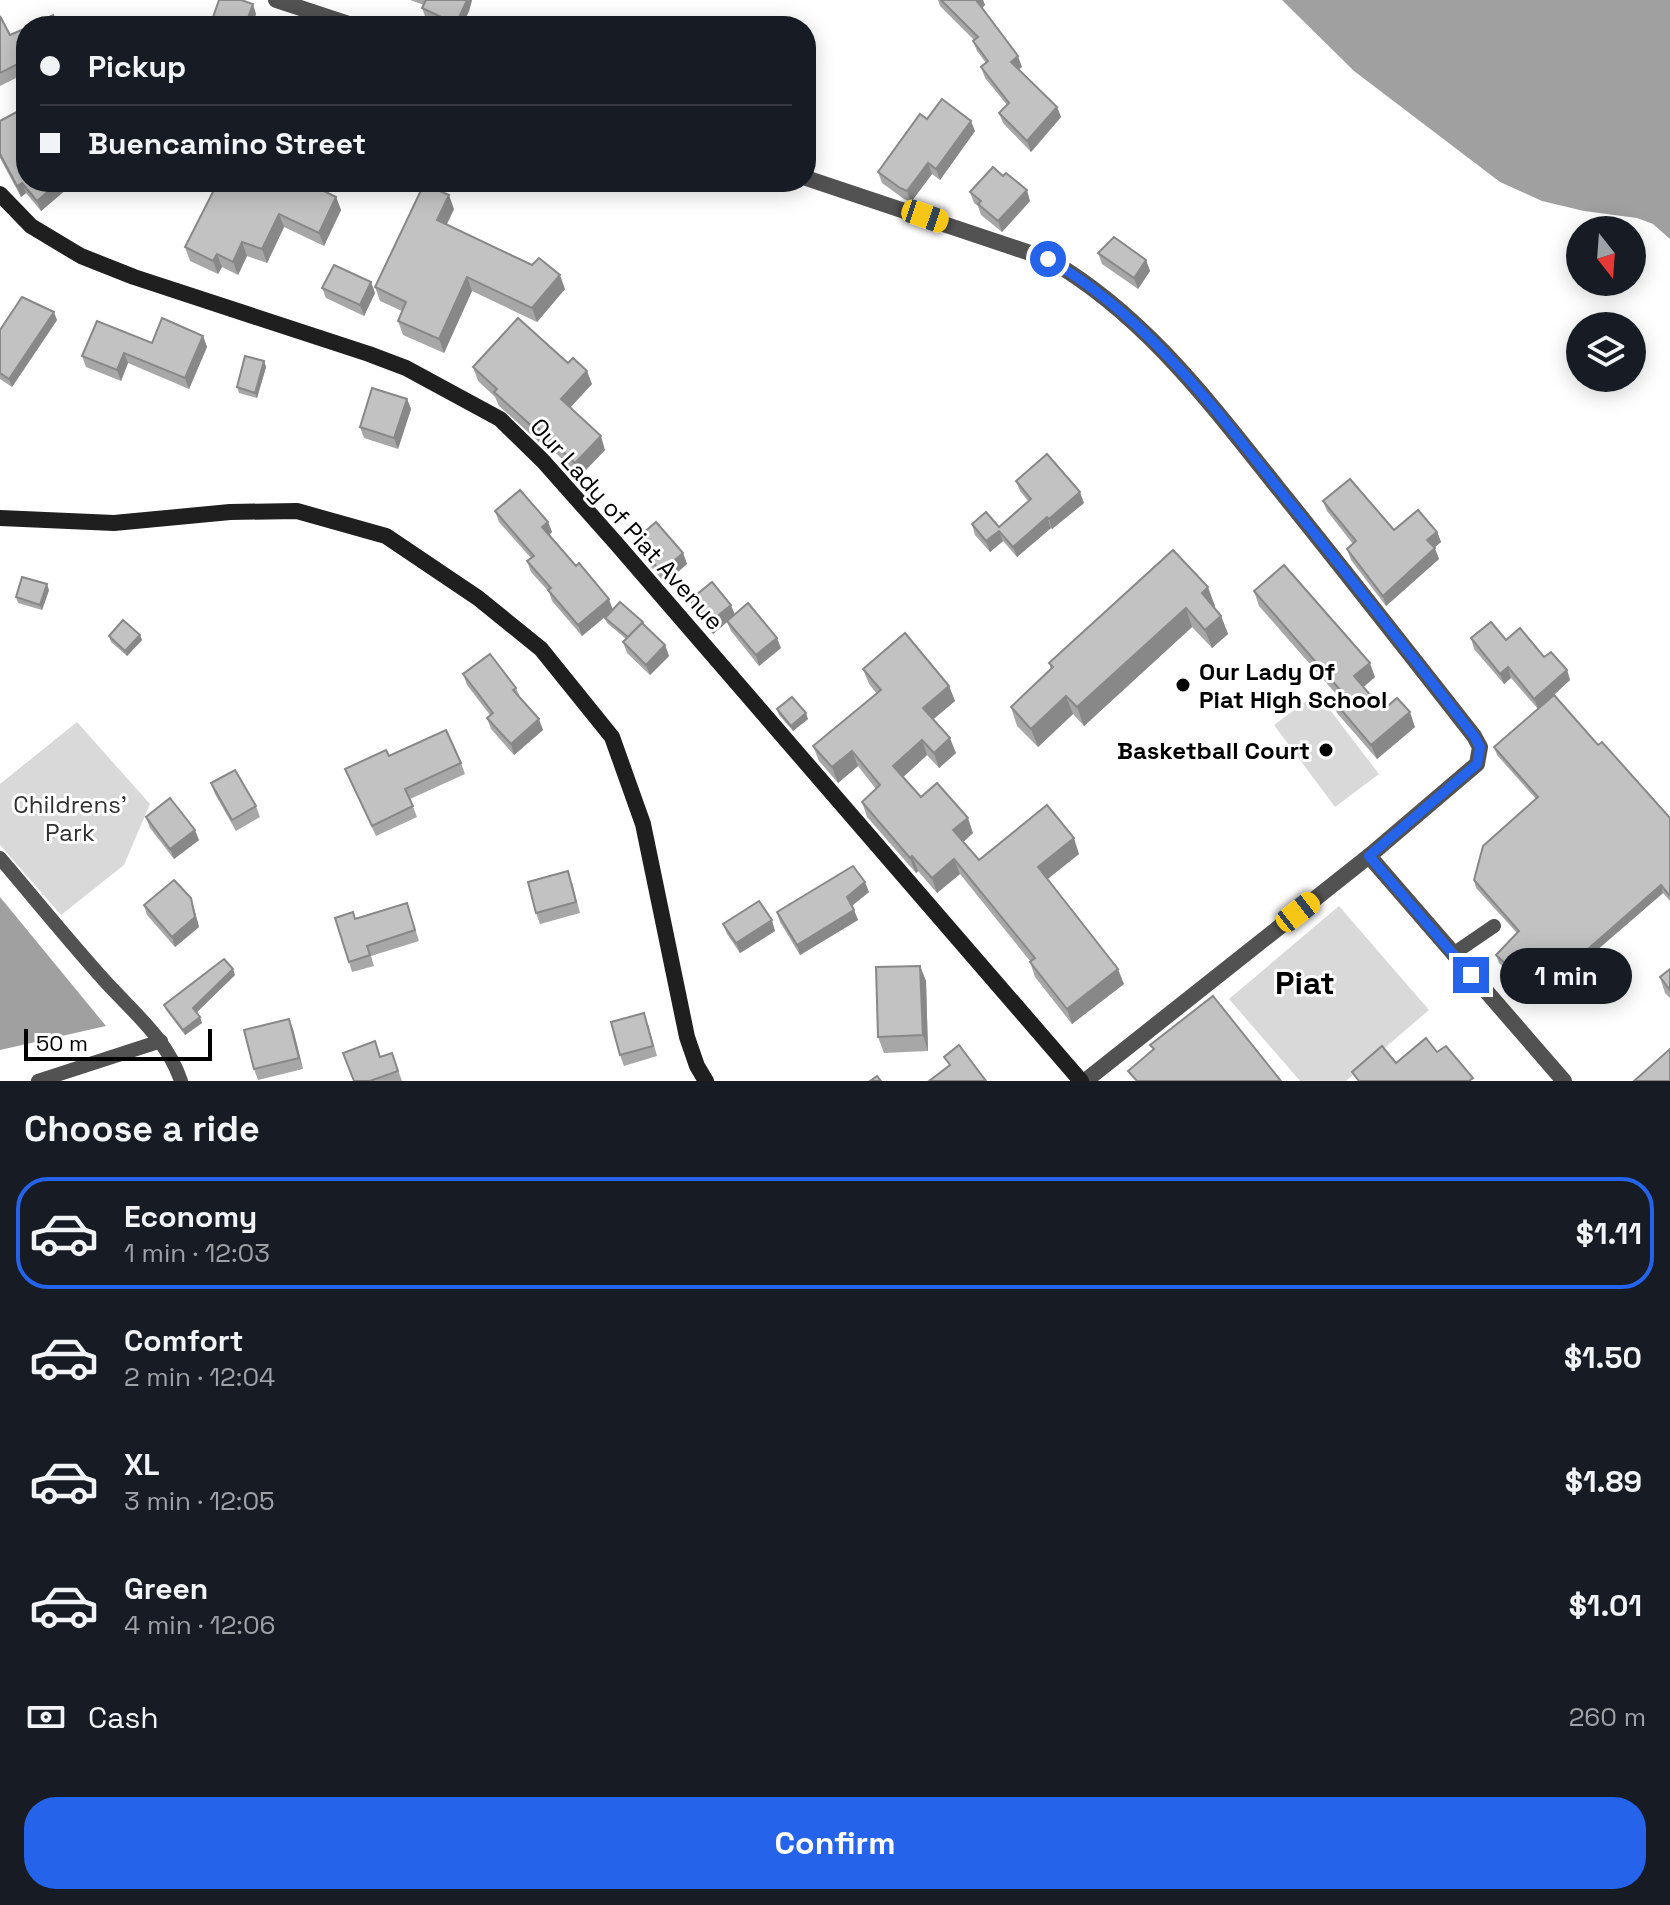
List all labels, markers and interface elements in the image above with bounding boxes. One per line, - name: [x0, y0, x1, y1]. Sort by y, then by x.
- text: Pickup: [88, 47, 186, 86]
- text: Buencamino Street: [88, 124, 366, 163]
- car: [898, 197, 952, 235]
- north arrow: [1566, 216, 1646, 296]
- map controls: [1566, 216, 1646, 392]
- route start: [1030, 241, 1066, 277]
- button: layers: [1566, 312, 1646, 392]
- street label: Our Lady of Piat Avenue: [523, 411, 731, 637]
- place label: Our Lady Of Piat High School: [1199, 656, 1387, 715]
- marker: Our Lady Of Piat High School: [1174, 676, 1192, 694]
- place label: Basketball Court: [1117, 735, 1310, 766]
- marker: Basketball Court: [1317, 741, 1335, 759]
- park label: Childrens' Park: [13, 789, 127, 848]
- car: [1272, 888, 1324, 936]
- callout: 1 min: [1499, 947, 1631, 1003]
- route end: [1453, 957, 1489, 993]
- text: 1 min: [1534, 959, 1598, 993]
- district label: Piat: [1275, 963, 1335, 1003]
- scale bar: [24, 1025, 212, 1061]
- text: 50 m: [36, 1029, 88, 1057]
- text: Choose a ride: [24, 1106, 260, 1152]
- icon: car: [28, 1197, 100, 1269]
- text: Economy: [124, 1197, 257, 1236]
- text: $1.11: [1576, 1214, 1642, 1253]
- text: 1 min · 12:03: [124, 1236, 270, 1270]
- icon: car: [28, 1321, 100, 1393]
- text: Comfort: [124, 1321, 243, 1360]
- text: $1.50: [1564, 1338, 1642, 1377]
- text: 2 min · 12:04: [124, 1360, 275, 1394]
- icon: car: [28, 1445, 100, 1517]
- text: XL: [124, 1445, 160, 1484]
- text: $1.89: [1565, 1462, 1642, 1501]
- text: 3 min · 12:05: [124, 1484, 275, 1518]
- icon: car: [28, 1569, 100, 1641]
- text: Green: [124, 1569, 208, 1608]
- text: $1.01: [1569, 1586, 1642, 1625]
- text: 4 min · 12:06: [124, 1608, 276, 1642]
- icon: cash: [24, 1695, 68, 1739]
- text: Cash: [88, 1698, 159, 1737]
- text: 260 m: [1569, 1700, 1646, 1734]
- button: Confirm: [24, 1797, 1646, 1889]

